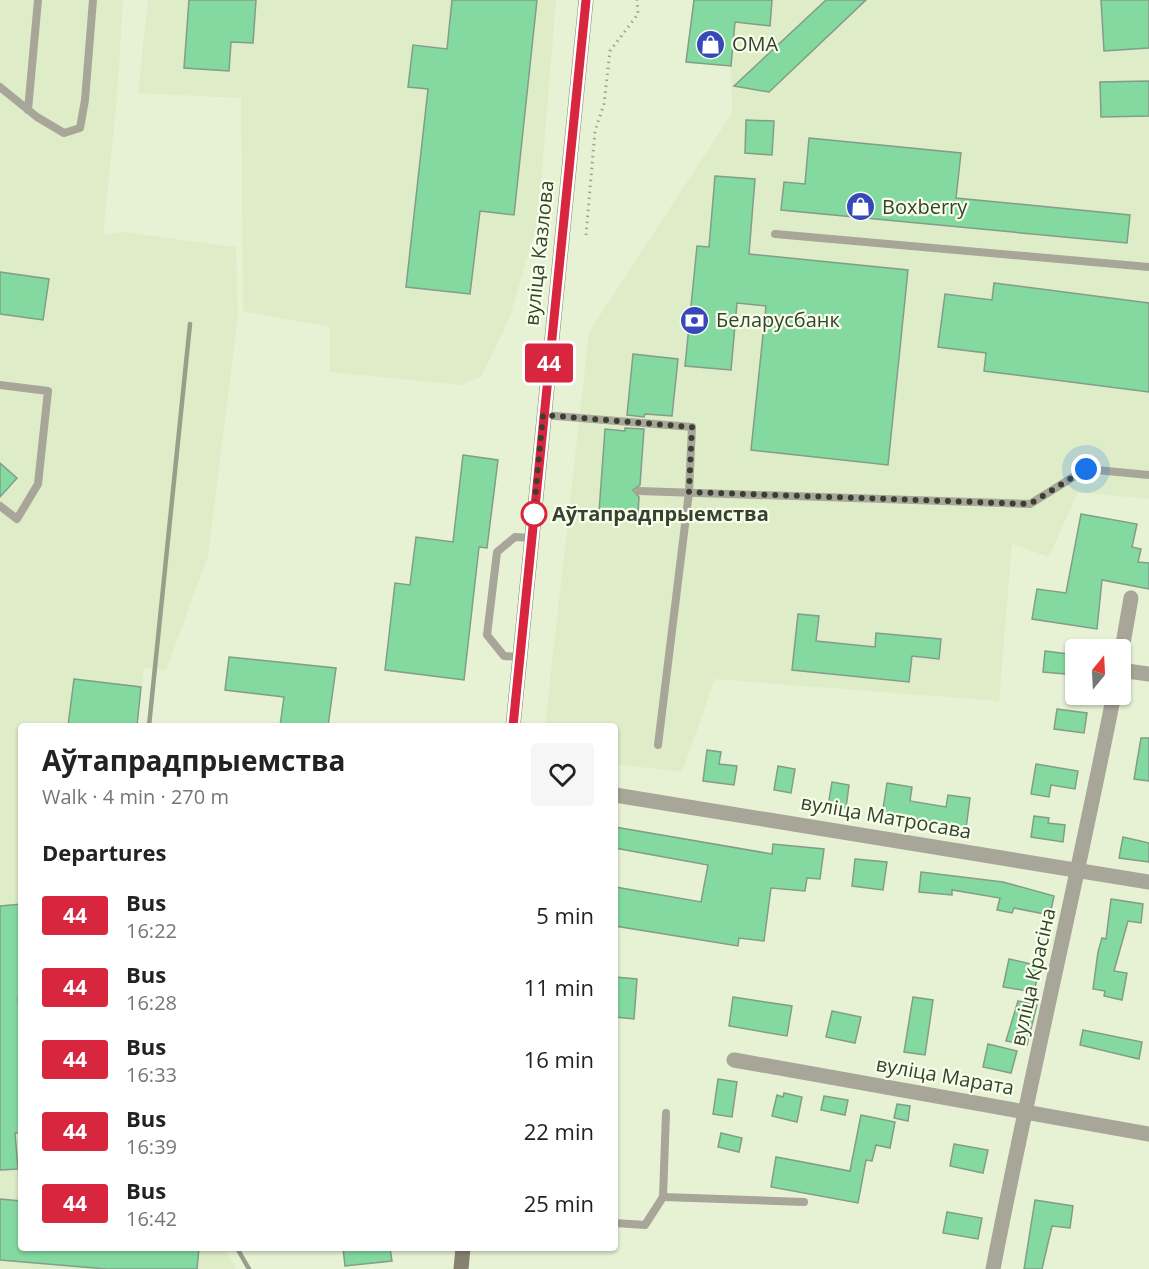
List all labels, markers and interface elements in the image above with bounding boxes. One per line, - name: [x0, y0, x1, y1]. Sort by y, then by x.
- shop icon: ОМА: [695, 28, 727, 60]
- place label: ОМА: [732, 30, 779, 57]
- street label: вуліца Казлова: [517, 179, 560, 327]
- shop icon: Boxberry: [845, 191, 877, 223]
- place label: Boxberry: [882, 193, 968, 220]
- bank icon: Беларусбанк: [679, 304, 711, 336]
- place label: Беларусбанк: [716, 306, 841, 333]
- line badge: 44: [522, 344, 576, 382]
- text: 44: [537, 349, 561, 377]
- your location: [1071, 454, 1101, 484]
- place label: Аўтапрадпрыемства: [552, 500, 769, 527]
- marker: Аўтапрадпрыемства: [521, 501, 547, 527]
- north arrow: [1065, 639, 1131, 705]
- map controls: [1065, 639, 1131, 705]
- text: Аўтапрадпрыемства: [42, 741, 346, 779]
- button: heart: [531, 743, 594, 806]
- text: Walk · 4 min · 270 m: [42, 783, 229, 810]
- street label: вуліца Матросава: [799, 788, 974, 845]
- text: Departures: [42, 837, 166, 867]
- text: Bus: [126, 887, 166, 917]
- text: 5 min: [536, 900, 594, 930]
- text: 44: [63, 901, 87, 929]
- street label: вуліца Красіна: [1004, 905, 1062, 1049]
- text: 16:22: [126, 917, 177, 944]
- text: Bus: [126, 959, 166, 989]
- text: 11 min: [524, 972, 594, 1002]
- text: 44: [63, 973, 87, 1001]
- text: 16:28: [126, 989, 177, 1016]
- text: Bus: [126, 1031, 166, 1061]
- text: 16 min: [524, 1044, 594, 1074]
- text: 44: [63, 1045, 87, 1073]
- street label: вуліца Марата: [874, 1050, 1016, 1101]
- text: 16:33: [126, 1061, 177, 1088]
- text: Bus: [126, 1103, 166, 1133]
- text: 22 min: [524, 1116, 594, 1146]
- text: 44: [63, 1117, 87, 1145]
- text: 16:39: [126, 1133, 177, 1160]
- text: Bus: [126, 1175, 166, 1205]
- text: 25 min: [524, 1188, 594, 1218]
- text: 44: [63, 1189, 87, 1217]
- text: 16:42: [126, 1205, 177, 1232]

